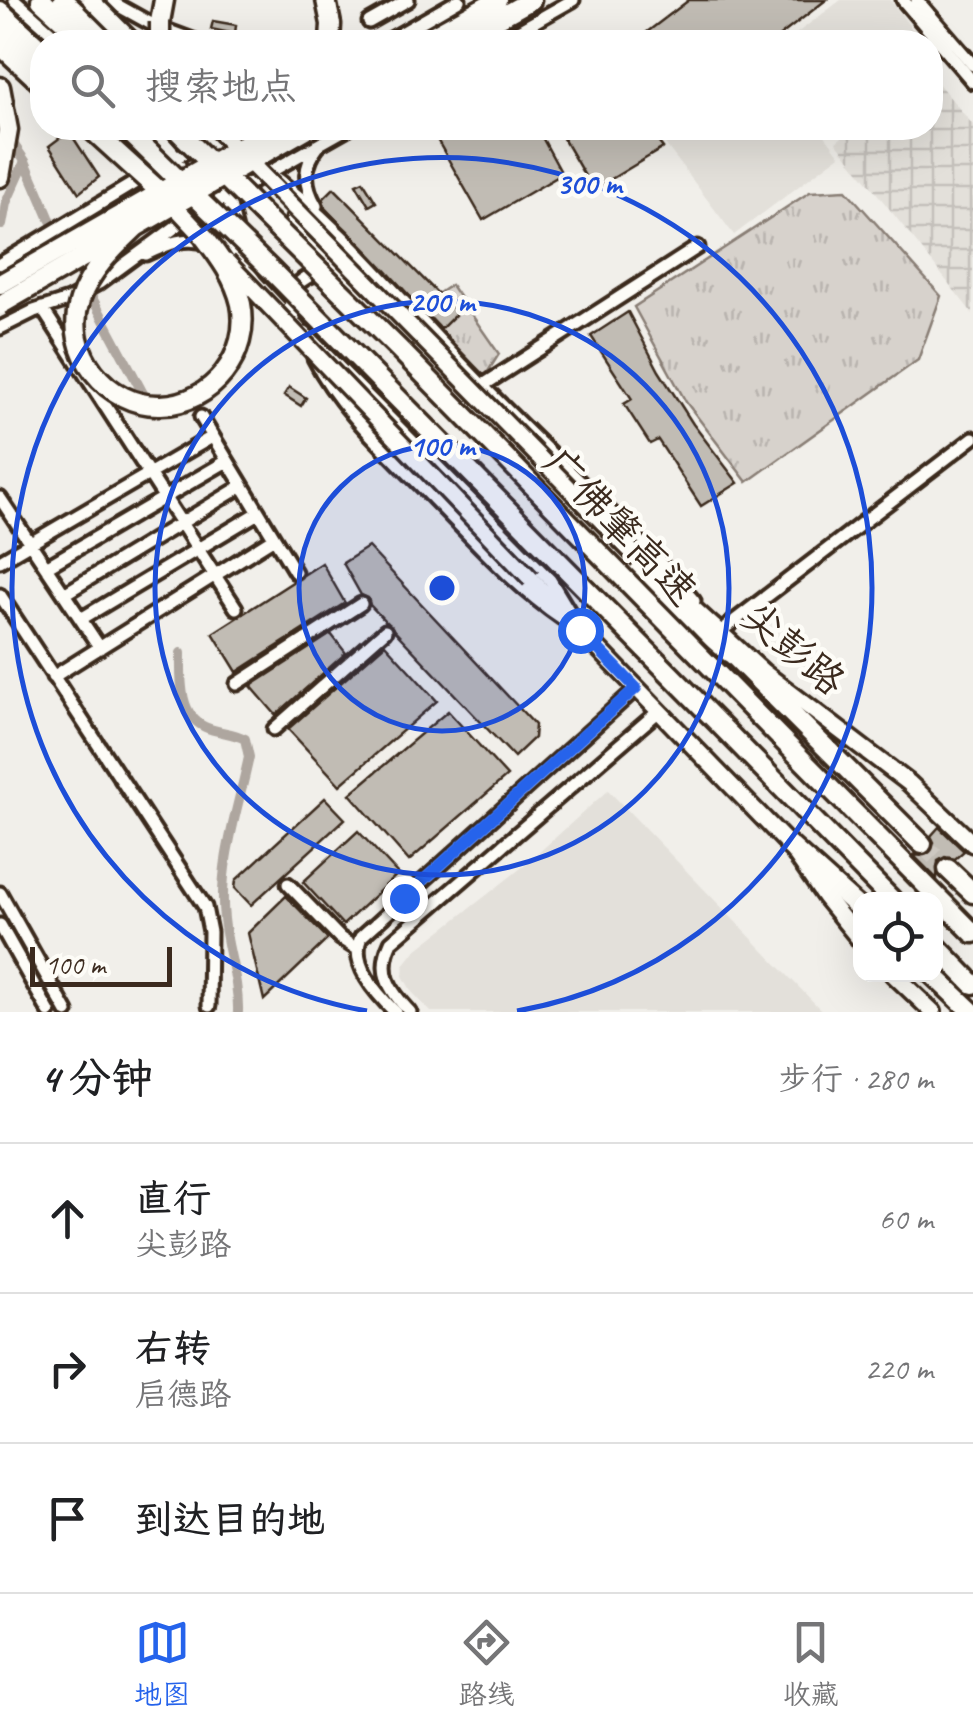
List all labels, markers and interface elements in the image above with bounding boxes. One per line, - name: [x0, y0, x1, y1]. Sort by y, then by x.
- search box: [30, 30, 943, 140]
- icon: search: [65, 58, 120, 113]
- text: 搜索地点: [145, 63, 297, 110]
- text: 300 m: [557, 165, 624, 203]
- text: 200 m: [410, 283, 477, 321]
- text: 100 m: [410, 427, 477, 465]
- street label: 广佛肇高速: [533, 437, 708, 616]
- centre of rings: [424, 570, 460, 606]
- street label: 尖彭路: [731, 591, 855, 706]
- route start: [558, 608, 604, 654]
- route end: [382, 876, 428, 922]
- map controls: [853, 892, 943, 982]
- button: locate: [853, 892, 943, 982]
- scale bar: [30, 942, 172, 986]
- text: 100 m: [45, 947, 105, 982]
- text: 4 分钟: [40, 1052, 153, 1105]
- text: 步行 · 280 m: [779, 1058, 933, 1099]
- text: 直行: [135, 1175, 211, 1222]
- icon: ahead: [40, 1191, 95, 1246]
- text: 60 m: [879, 1198, 933, 1239]
- text: 尖彭路: [135, 1224, 231, 1265]
- text: 右转: [135, 1325, 211, 1372]
- icon: right: [40, 1341, 95, 1396]
- text: 220 m: [864, 1348, 933, 1389]
- text: 启德路: [135, 1374, 231, 1415]
- icon: arrive: [40, 1491, 95, 1546]
- text: 到达目的地: [135, 1496, 325, 1543]
- tab: 地图: [134, 1615, 190, 1712]
- tab: 路线: [458, 1615, 515, 1712]
- tab: 收藏: [783, 1615, 839, 1712]

